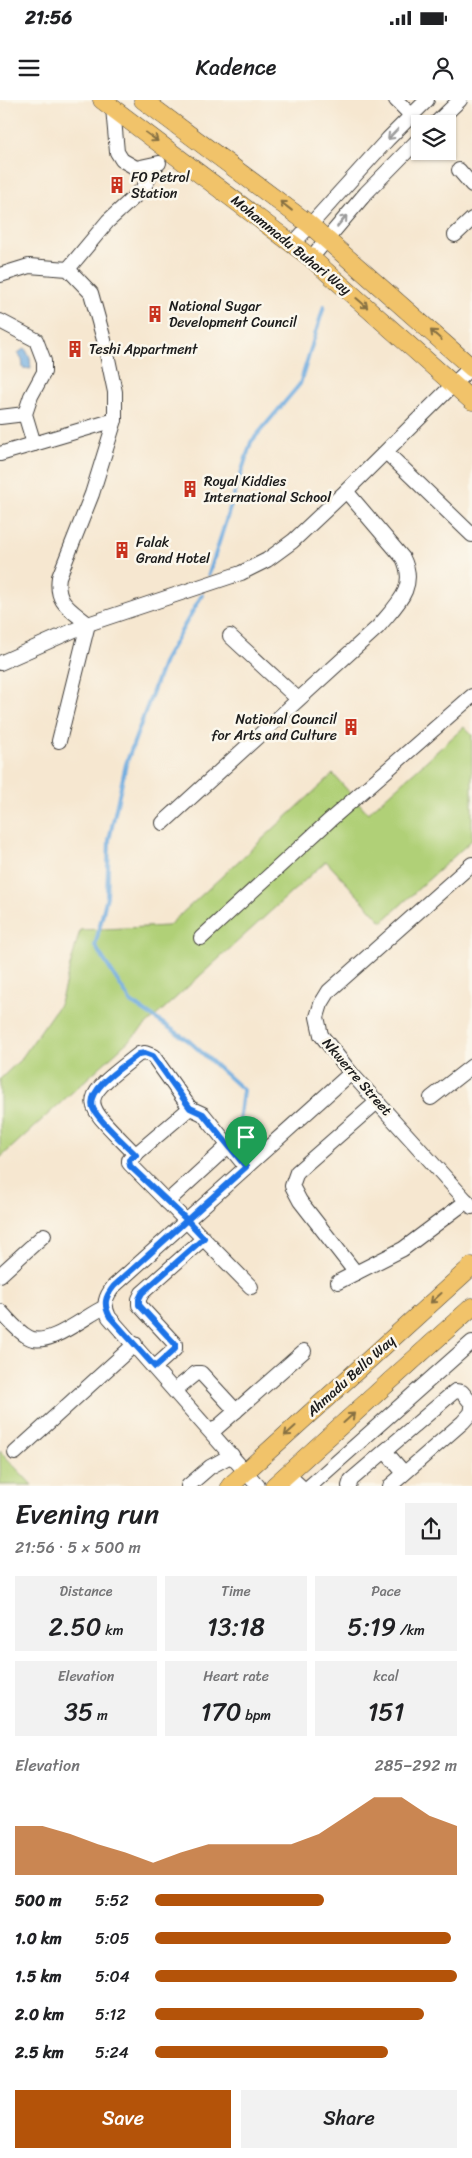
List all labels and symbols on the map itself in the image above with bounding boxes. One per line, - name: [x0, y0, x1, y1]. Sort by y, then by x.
- one-way arrow: [386, 128, 399, 140]
- one-way arrow: [145, 132, 159, 142]
- place label: FO Petrol Station: [131, 165, 191, 206]
- building icon: FO Petrol Station: [107, 175, 127, 195]
- street label: Mohammadu Buhari Way: [225, 188, 357, 302]
- one-way arrow: [280, 201, 293, 212]
- one-way arrow: [337, 215, 348, 228]
- place label: National Sugar Development Council: [169, 294, 298, 335]
- one-way arrow: [355, 297, 368, 309]
- building icon: National Sugar Development Council: [145, 304, 165, 324]
- one-way arrow: [429, 330, 442, 341]
- place label: Teshi Appartment: [89, 337, 199, 362]
- building icon: Teshi Appartment: [65, 339, 85, 359]
- place label: Royal Kiddies International School: [203, 469, 332, 510]
- building icon: Royal Kiddies International School: [180, 479, 200, 499]
- place label: Falak Grand Hotel: [136, 530, 211, 571]
- building icon: Falak Grand Hotel: [112, 540, 132, 560]
- place label: National Council for Arts and Culture: [211, 707, 338, 748]
- building icon: National Council for Arts and Culture: [341, 717, 361, 737]
- street label: Nkwerre Street: [316, 1032, 398, 1122]
- pin: [225, 1116, 267, 1167]
- one-way arrow: [429, 1293, 442, 1304]
- street label: Ahmadu Bello Way: [300, 1329, 402, 1424]
- one-way arrow: [342, 1412, 355, 1424]
- one-way arrow: [283, 1425, 296, 1437]

